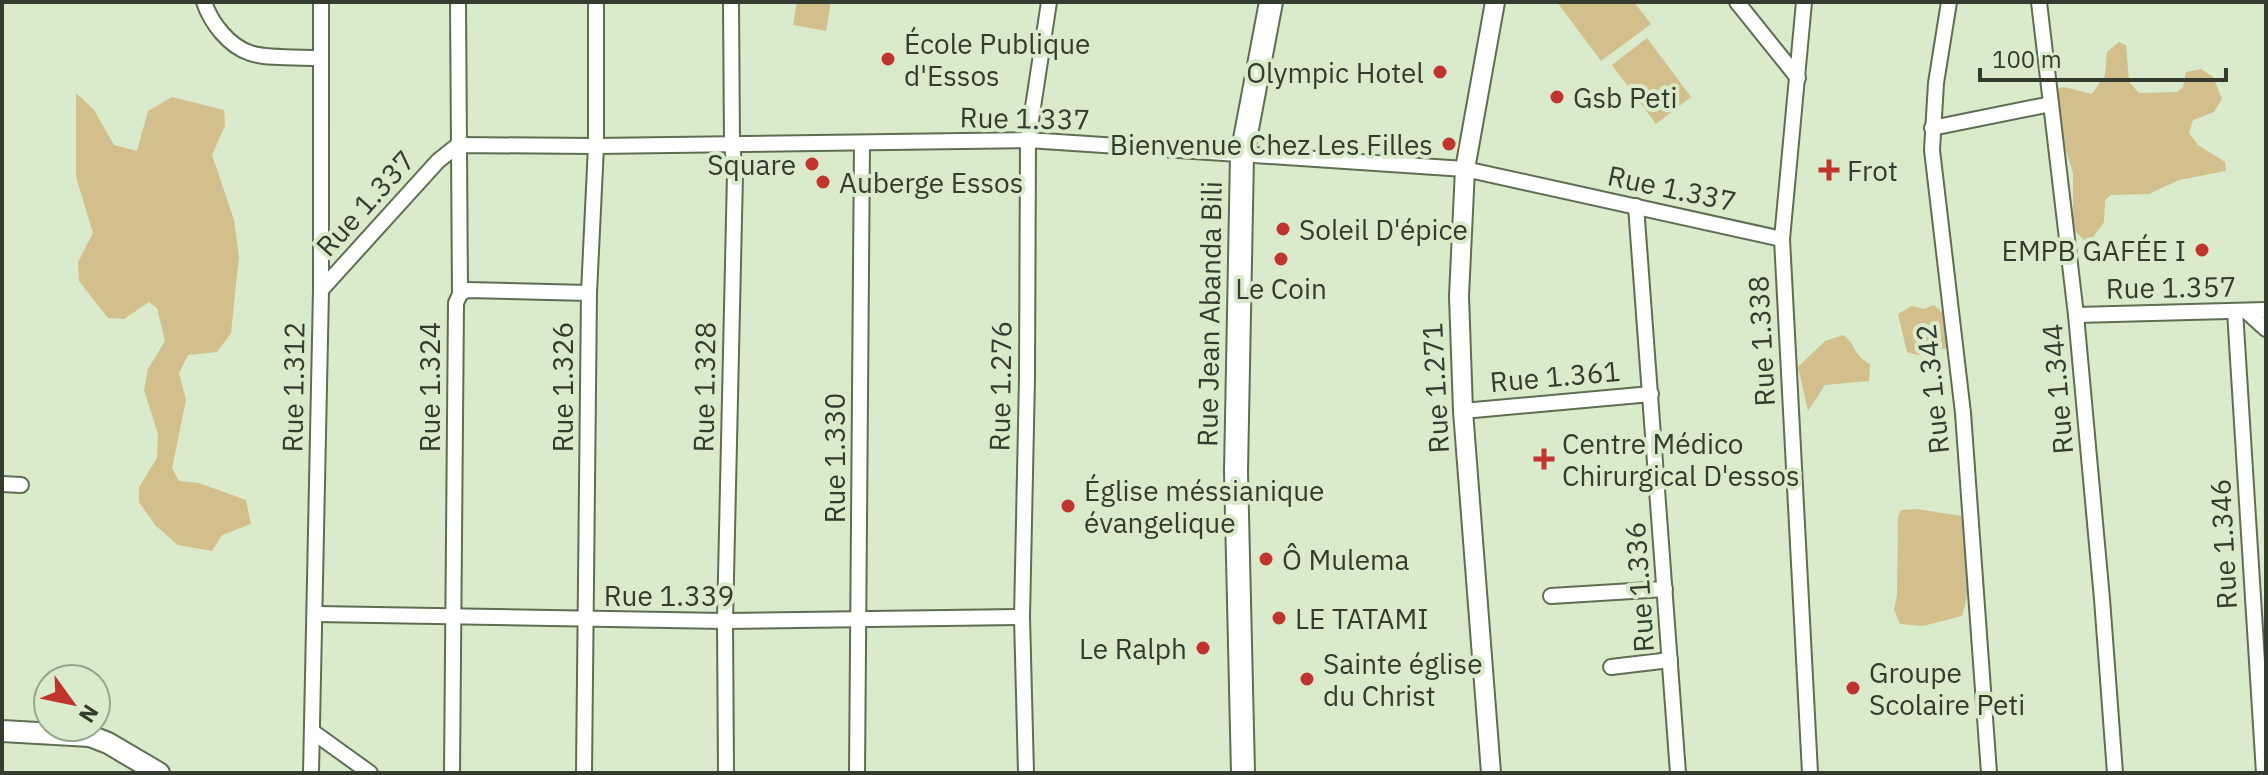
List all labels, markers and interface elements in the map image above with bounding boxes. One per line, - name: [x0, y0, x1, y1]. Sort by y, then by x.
- place label: École Publique d'Essos: [904, 25, 1090, 94]
- scale bar: [1980, 32, 2226, 82]
- text: 100 m: [1992, 43, 2062, 75]
- marker: École Publique d'Essos: [879, 50, 897, 68]
- place label: Olympic Hotel: [1246, 54, 1424, 91]
- marker: Olympic Hotel: [1431, 63, 1449, 81]
- place label: Gsb Peti: [1573, 79, 1678, 116]
- marker: Gsb Peti: [1548, 88, 1566, 106]
- street label: Rue 1.337: [959, 98, 1091, 138]
- place label: Bienvenue Chez Les Filles: [1110, 126, 1433, 163]
- marker: Bienvenue Chez Les Filles: [1440, 135, 1458, 153]
- street label: Rue 1.337: [308, 142, 422, 264]
- place label: Square: [707, 146, 796, 183]
- place label: Frot: [1847, 152, 1898, 189]
- marker: Square: [803, 155, 821, 173]
- street label: Rue 1.337: [1604, 156, 1740, 220]
- marker: Frot: [1818, 159, 1840, 181]
- place label: Auberge Essos: [839, 164, 1023, 201]
- marker: Auberge Essos: [814, 173, 832, 191]
- street label: Rue Jean Abanda Bili: [1188, 181, 1230, 447]
- place label: Soleil D'épice: [1299, 211, 1468, 248]
- marker: Soleil D'épice: [1274, 220, 1292, 238]
- place label: EMPB GAFÉE I: [2002, 232, 2186, 269]
- marker: EMPB GAFÉE I: [2193, 241, 2211, 259]
- marker: Le Coin: [1272, 250, 1290, 268]
- street label: Rue 1.357: [2105, 267, 2237, 307]
- place label: Le Coin: [1235, 270, 1327, 307]
- street label: Rue 1.338: [1739, 275, 1783, 407]
- street label: Rue 1.276: [980, 320, 1020, 452]
- street label: Rue 1.312: [273, 321, 313, 453]
- street label: Rue 1.328: [684, 321, 724, 453]
- street label: Rue 1.324: [411, 322, 448, 452]
- street label: Rue 1.326: [544, 322, 581, 452]
- street label: Rue 1.271: [1413, 322, 1457, 454]
- street label: Rue 1.342: [1907, 322, 1957, 456]
- street label: Rue 1.344: [2033, 322, 2081, 456]
- street label: Rue 1.361: [1488, 352, 1622, 400]
- street label: Rue 1.330: [816, 393, 853, 523]
- place label: Centre Médico Chirurgical D'essos: [1562, 425, 1800, 494]
- marker: Centre Médico Chirurgical D'essos: [1533, 448, 1555, 470]
- place label: Église méssianique évangelique: [1084, 472, 1325, 541]
- street label: Rue 1.346: [2201, 478, 2245, 610]
- marker: Église méssianique évangelique: [1059, 497, 1077, 515]
- street label: Rue 1.336: [1616, 521, 1662, 653]
- place label: Ô Mulema: [1282, 541, 1410, 578]
- marker: Ô Mulema: [1257, 550, 1275, 568]
- street label: Rue 1.339: [604, 577, 734, 614]
- place label: LE TATAMI: [1295, 600, 1428, 637]
- marker: LE TATAMI: [1270, 609, 1288, 627]
- place label: Le Ralph: [1079, 630, 1187, 667]
- marker: Le Ralph: [1194, 639, 1212, 657]
- place label: Sainte église du Christ: [1323, 645, 1483, 714]
- place label: Groupe Scolaire Peti: [1869, 654, 2025, 723]
- north arrow: [32, 663, 112, 743]
- marker: Sainte église du Christ: [1298, 670, 1316, 688]
- marker: Groupe Scolaire Peti: [1844, 679, 1862, 697]
- text: N: [73, 700, 106, 729]

